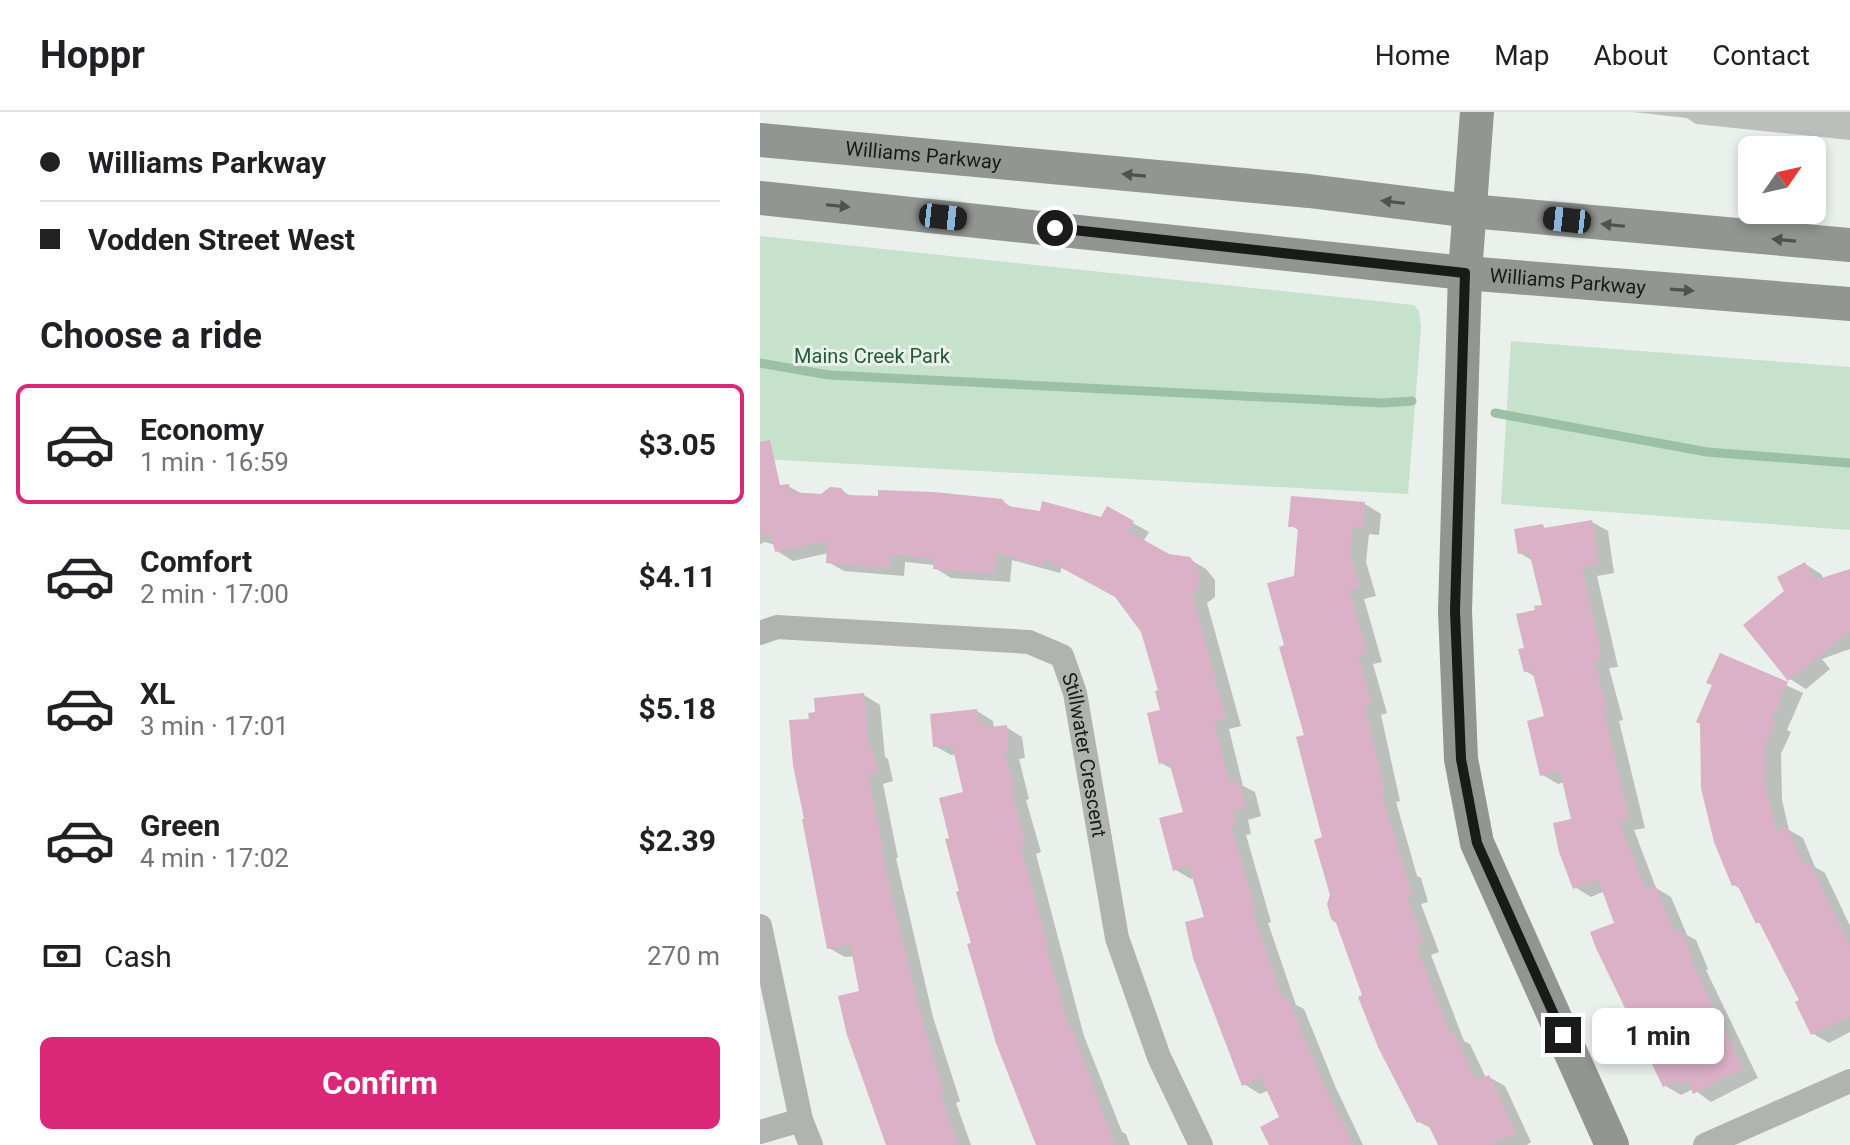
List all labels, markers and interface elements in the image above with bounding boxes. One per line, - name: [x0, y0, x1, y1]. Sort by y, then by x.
- text: Hoppr: [40, 33, 145, 77]
- text: Home: [1375, 39, 1450, 72]
- text: Map: [1494, 39, 1550, 72]
- text: About: [1594, 39, 1668, 72]
- text: Contact: [1712, 39, 1810, 72]
- street label: Williams Parkway: [844, 136, 1003, 174]
- north arrow: [1738, 136, 1826, 224]
- map controls: [1738, 136, 1826, 224]
- text: Williams Parkway: [88, 145, 326, 180]
- one-way arrow: [1121, 169, 1146, 182]
- one-way arrow: [1380, 195, 1405, 208]
- one-way arrow: [826, 199, 851, 212]
- car: [918, 203, 968, 231]
- car: [1542, 206, 1592, 234]
- route start: [1037, 210, 1073, 246]
- one-way arrow: [1600, 218, 1625, 231]
- text: Vodden Street West: [88, 222, 355, 257]
- one-way arrow: [1771, 233, 1796, 246]
- street label: Williams Parkway: [1489, 263, 1647, 300]
- one-way arrow: [1670, 284, 1695, 297]
- text: Choose a ride: [40, 315, 262, 357]
- park label: Mains Creek Park: [794, 344, 951, 368]
- icon: car: [44, 408, 116, 480]
- text: Economy: [140, 412, 264, 447]
- text: $3.05: [638, 427, 716, 462]
- text: 1 min · 16:59: [140, 447, 289, 477]
- icon: car: [44, 540, 116, 612]
- text: Comfort: [140, 544, 252, 579]
- text: $4.11: [638, 559, 716, 594]
- text: 2 min · 17:00: [140, 579, 289, 609]
- street label: Stillwater Crescent: [1057, 669, 1111, 839]
- icon: car: [44, 672, 116, 744]
- text: XL: [140, 676, 175, 711]
- text: $5.18: [638, 691, 716, 726]
- text: 3 min · 17:01: [140, 711, 289, 741]
- icon: car: [44, 804, 116, 876]
- text: Green: [140, 808, 220, 843]
- text: $2.39: [638, 823, 716, 858]
- text: 4 min · 17:02: [140, 843, 289, 873]
- icon: cash: [40, 934, 84, 978]
- text: Cash: [104, 939, 172, 974]
- text: 270 m: [647, 941, 720, 971]
- callout: 1 min: [1591, 1007, 1723, 1063]
- route end: [1545, 1017, 1581, 1053]
- text: 1 min: [1625, 1021, 1691, 1051]
- button: Confirm: [40, 1037, 720, 1129]

